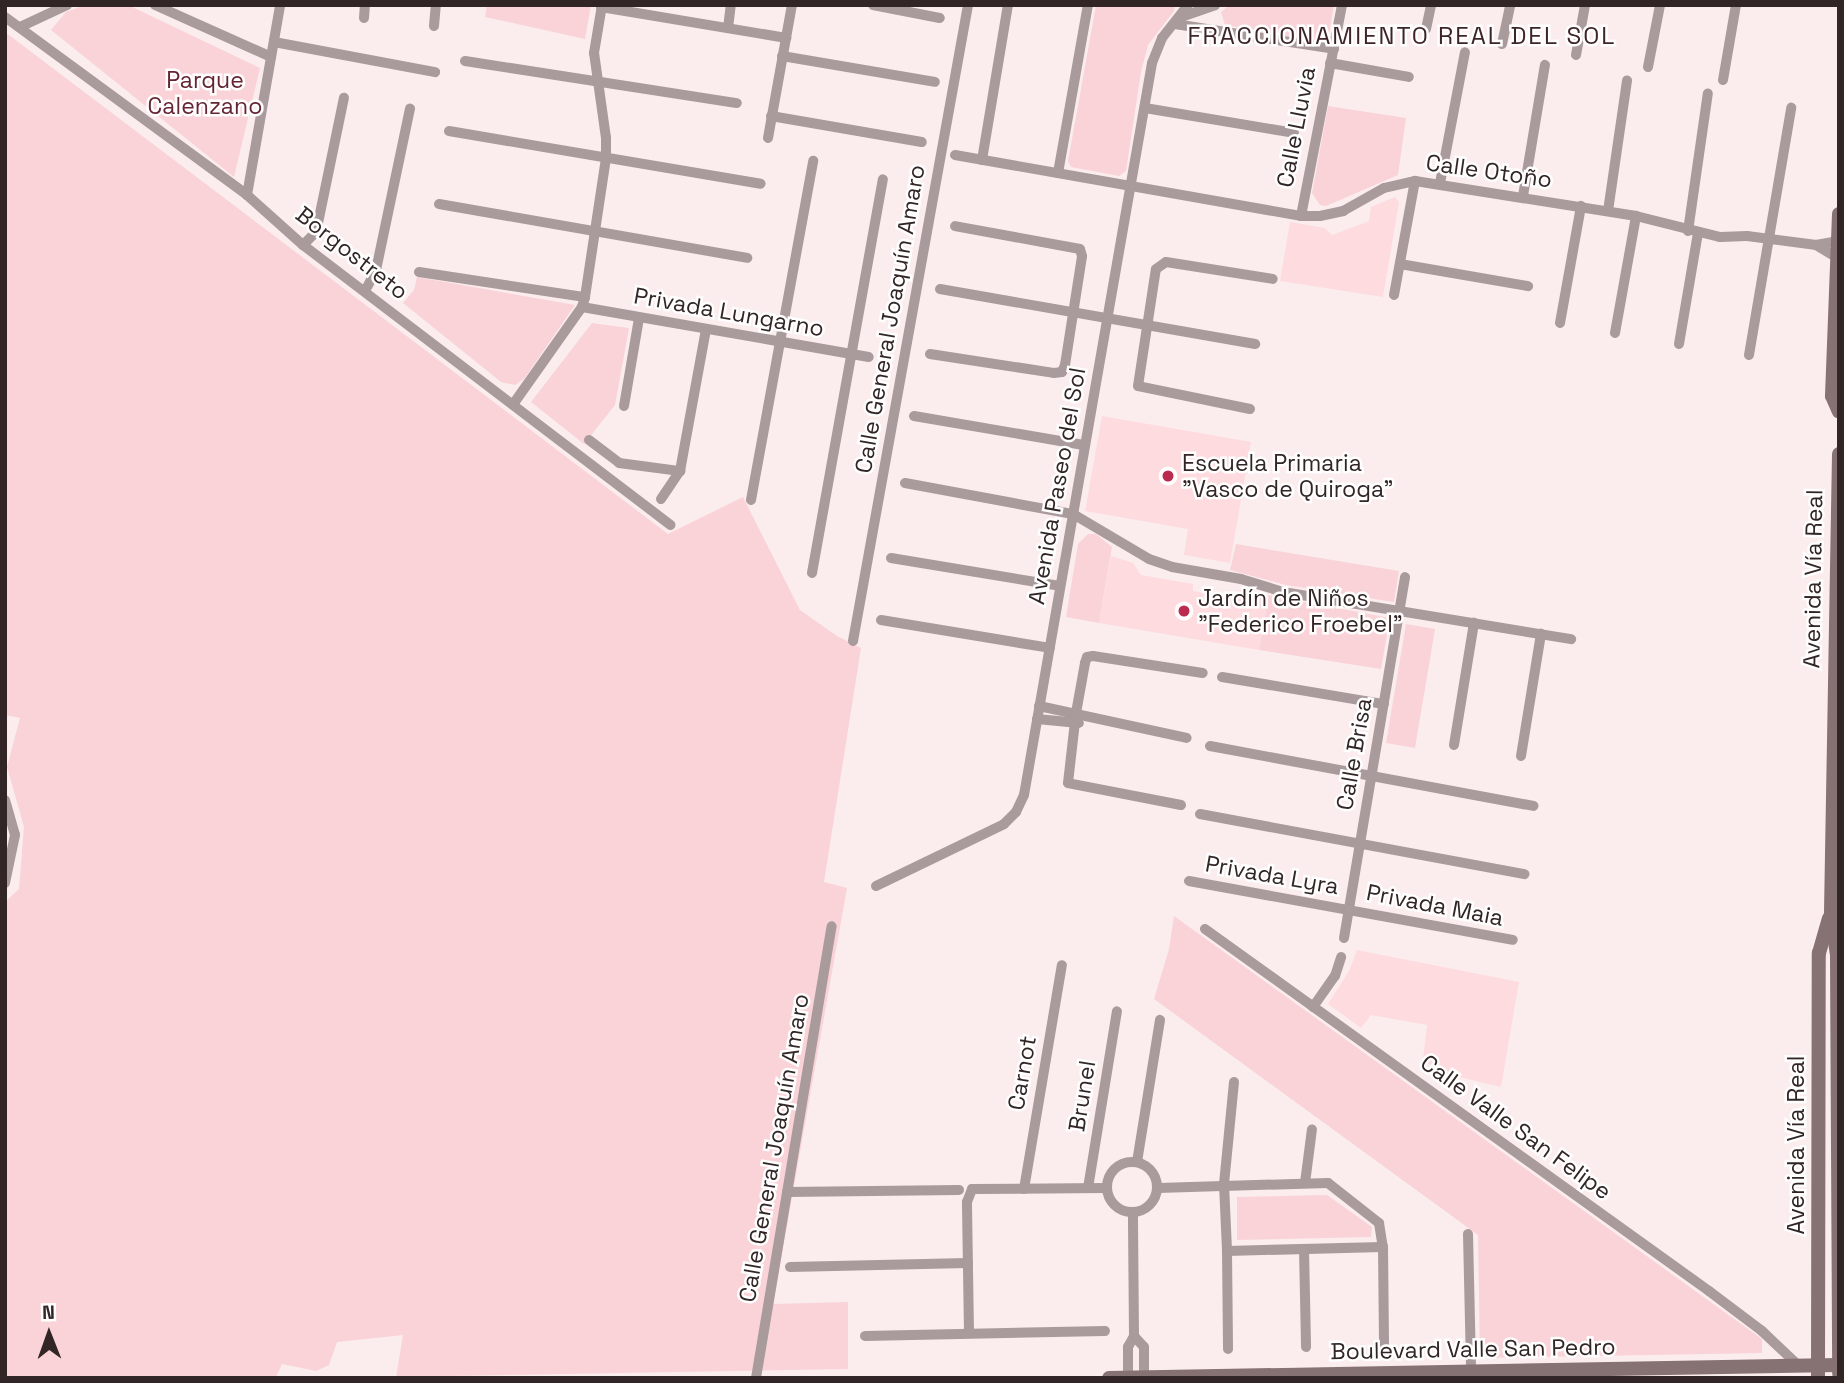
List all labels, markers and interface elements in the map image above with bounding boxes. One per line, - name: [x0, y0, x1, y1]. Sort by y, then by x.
- district label: FRACCIONAMIENTO REAL DEL SOL: [1190, 22, 1614, 50]
- street label: Calle Lluvia: [1271, 64, 1321, 190]
- park label: Parque Calenzano: [148, 66, 262, 120]
- street label: Calle Otoño: [1424, 149, 1554, 193]
- street label: Calle General Joaquín Amaro: [849, 162, 931, 476]
- street label: Borgostreto: [290, 201, 414, 305]
- street label: Privada Lungarno: [632, 282, 826, 342]
- street label: Avenida Paseo del Sol: [1023, 366, 1091, 606]
- place label: Escuela Primaria "Vasco de Quiroga": [1182, 449, 1393, 503]
- marker: Escuela Primaria "Vasco de Quiroga": [1160, 468, 1176, 484]
- street label: Avenida Vía Real: [1798, 489, 1828, 669]
- place label: Jardín de Niños "Federico Froebel": [1198, 584, 1403, 638]
- marker: Jardín de Niños "Federico Froebel": [1176, 603, 1192, 619]
- street label: Calle Brisa: [1331, 696, 1377, 812]
- street label: Privada Lyra: [1203, 850, 1341, 900]
- street label: Privada Maia: [1364, 878, 1506, 932]
- street label: Calle General Joaquín Amaro: [733, 991, 815, 1305]
- street label: Carnot: [1002, 1034, 1042, 1112]
- street label: Calle Valle San Felipe: [1415, 1048, 1617, 1206]
- street label: Avenida Vía Real: [1782, 1055, 1810, 1235]
- street label: Brunel: [1063, 1059, 1101, 1133]
- north arrow: [14, 1299, 84, 1369]
- text: N: [42, 1300, 55, 1325]
- street label: Boulevard Valle San Pedro: [1330, 1333, 1616, 1365]

